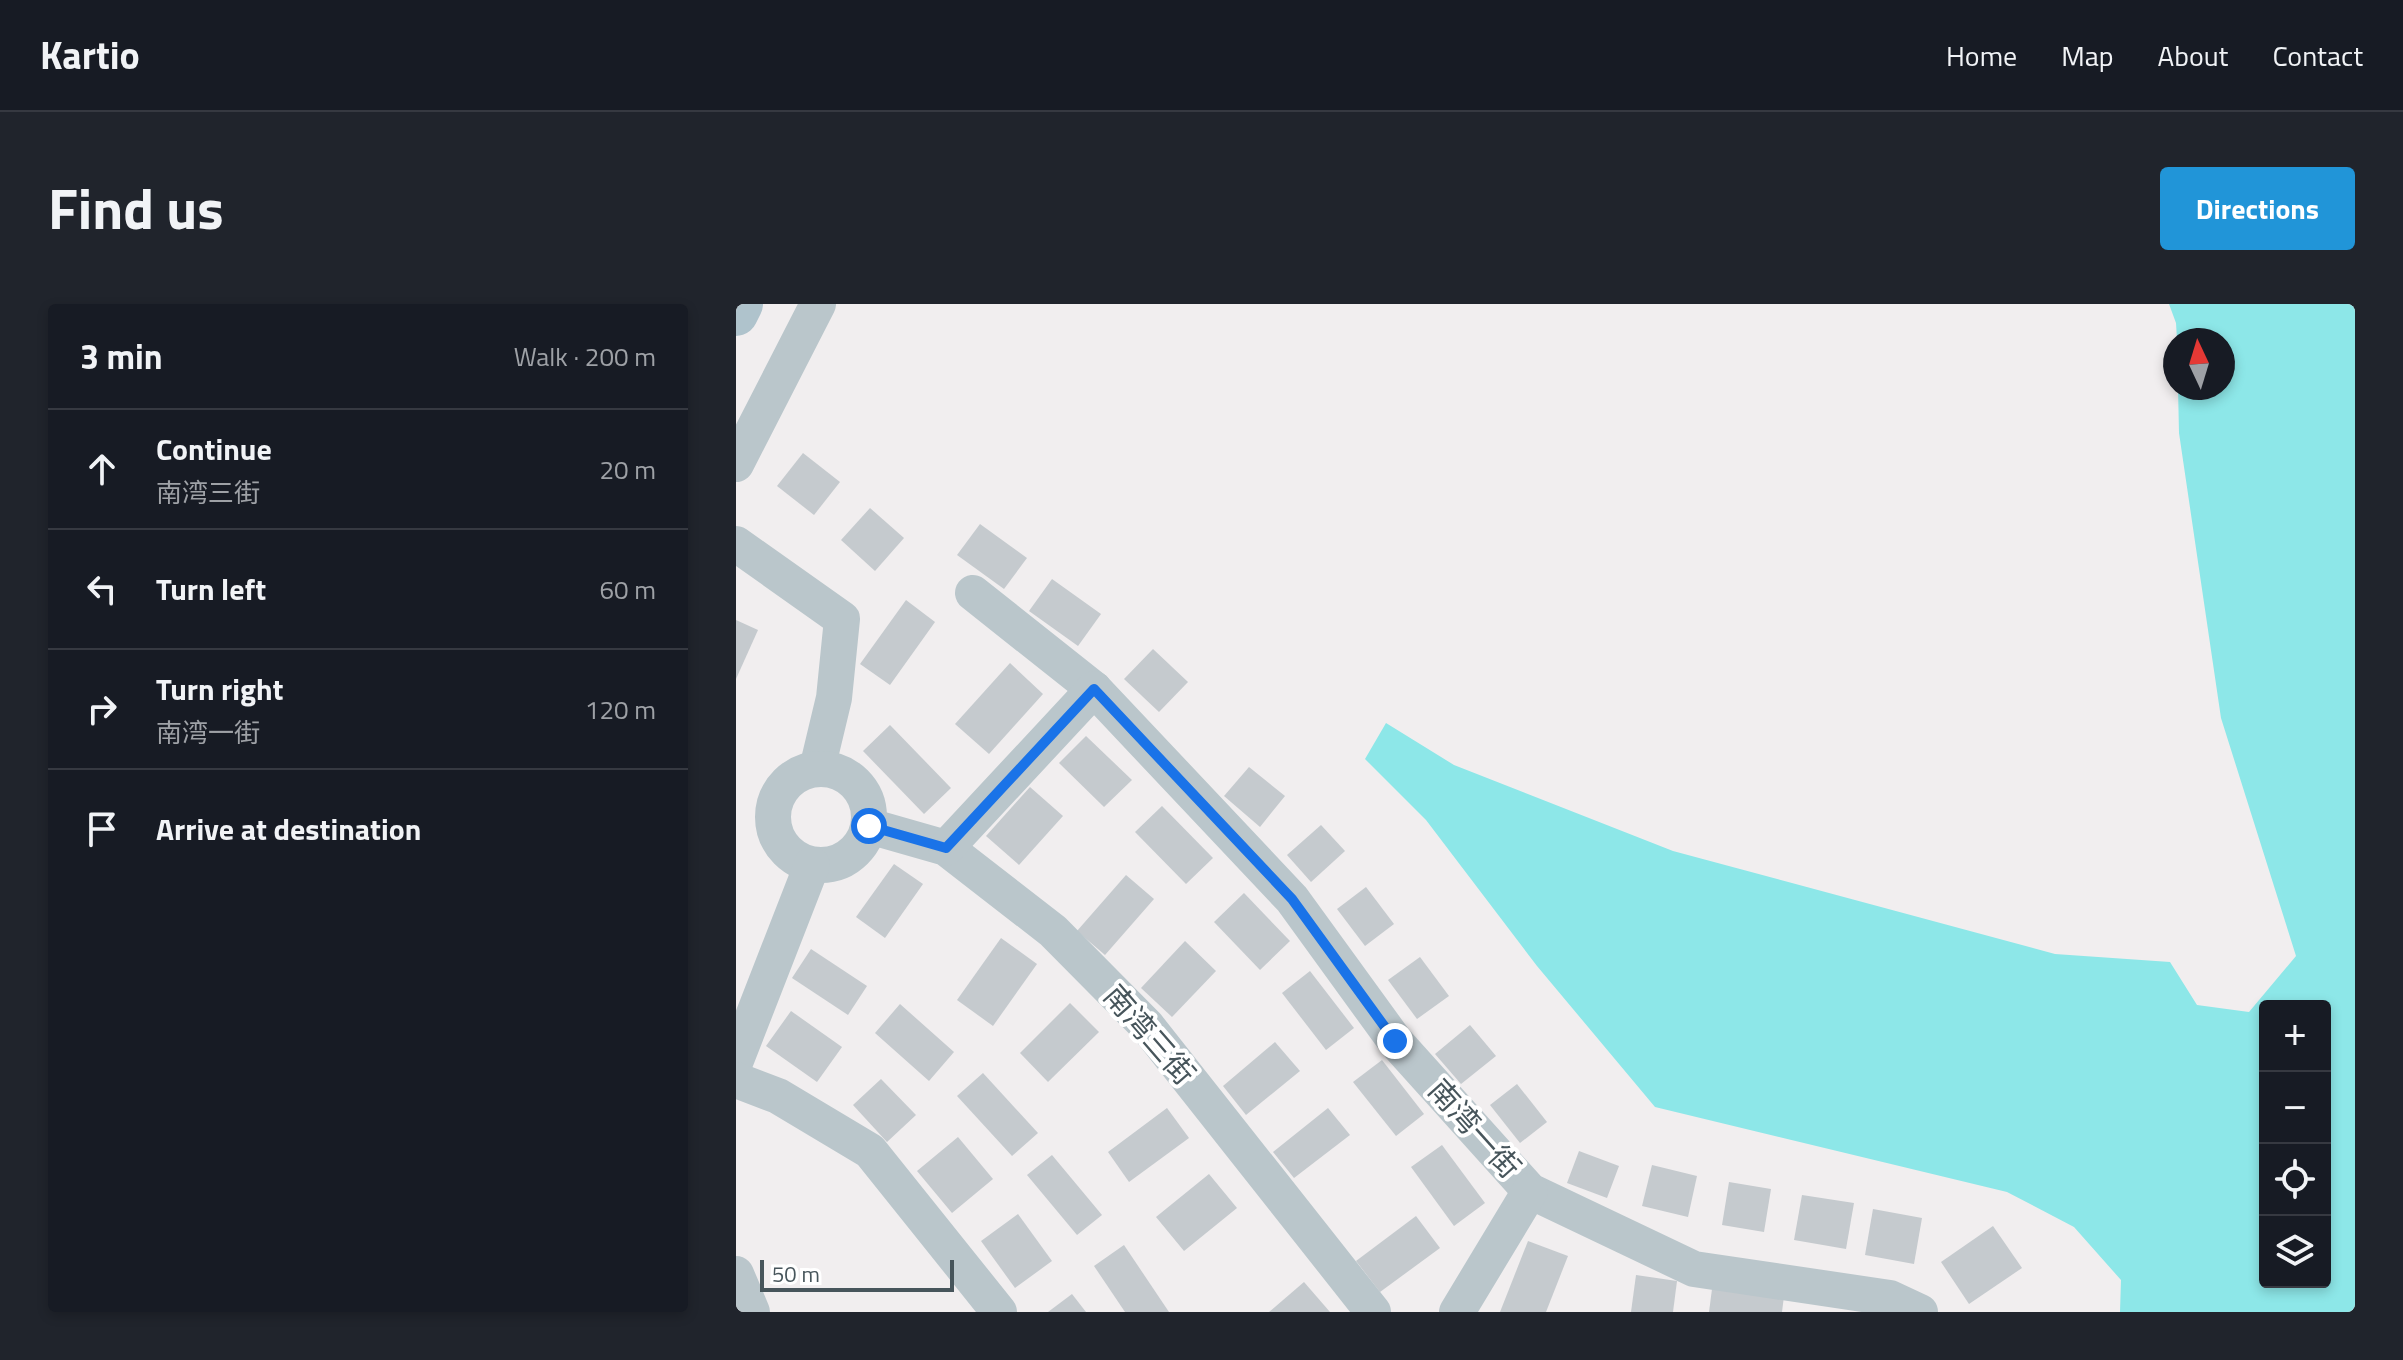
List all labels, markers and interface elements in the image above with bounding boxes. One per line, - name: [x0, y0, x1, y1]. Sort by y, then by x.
- text: Kartio: [40, 26, 140, 84]
- text: Home: [1946, 34, 2017, 77]
- text: Map: [2061, 34, 2114, 77]
- text: About: [2158, 34, 2228, 77]
- text: Contact: [2272, 34, 2363, 77]
- text: Find us: [48, 166, 224, 251]
- button: Directions: [2160, 167, 2355, 250]
- north arrow: [2163, 328, 2235, 400]
- text: 3 min: [80, 330, 163, 382]
- text: Walk · 200 m: [514, 337, 656, 376]
- text: Continue: [156, 426, 272, 472]
- icon: ahead: [80, 447, 124, 491]
- text: 20 m: [599, 450, 656, 489]
- text: 南湾三街: [156, 473, 260, 512]
- text: Turn left: [156, 566, 266, 612]
- icon: left: [80, 567, 124, 611]
- text: 60 m: [599, 570, 656, 609]
- text: Turn right: [156, 666, 284, 712]
- icon: right: [80, 687, 124, 731]
- text: 120 m: [585, 690, 656, 729]
- text: 南湾一街: [156, 713, 260, 752]
- text: Arrive at destination: [156, 806, 421, 852]
- icon: arrive: [80, 807, 124, 851]
- route start: [851, 808, 887, 844]
- street label: 南湾三街: [1093, 974, 1206, 1095]
- map controls: [2259, 1000, 2331, 1288]
- button: +: [2259, 1000, 2331, 1072]
- route end: [1377, 1023, 1413, 1059]
- street label: 南湾一街: [1418, 1068, 1532, 1188]
- button: −: [2259, 1072, 2331, 1144]
- button: locate: [2259, 1144, 2331, 1216]
- button: layers: [2259, 1216, 2331, 1288]
- scale bar: [760, 1256, 954, 1292]
- text: 50 m: [772, 1257, 820, 1291]

